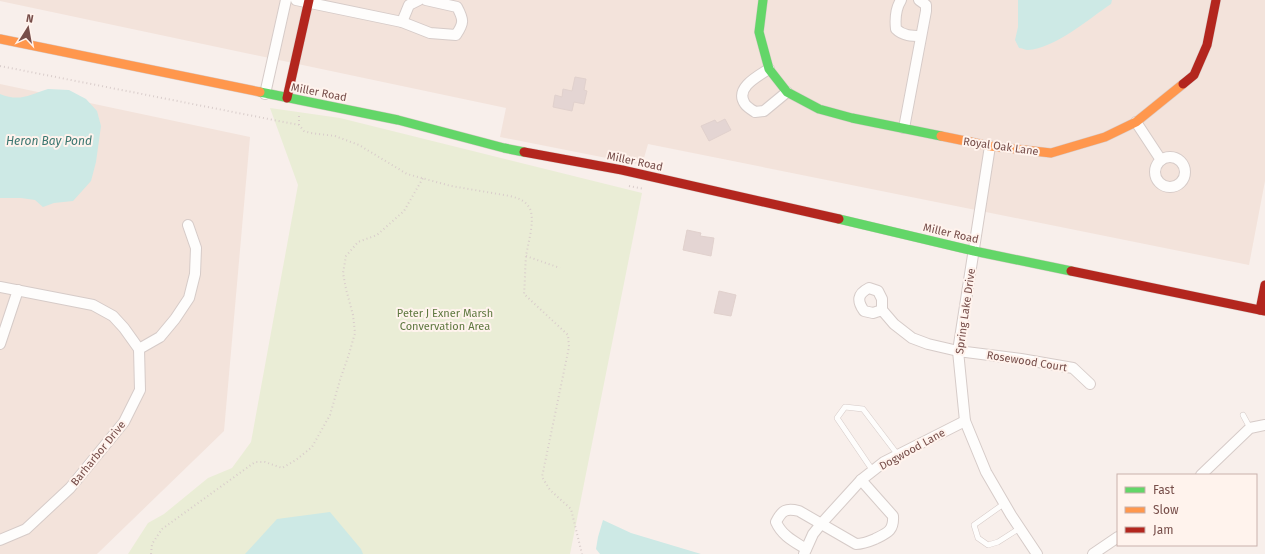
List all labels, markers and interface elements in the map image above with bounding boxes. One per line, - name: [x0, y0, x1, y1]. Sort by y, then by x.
- north arrow: [8, 8, 48, 48]
- text: N: [25, 12, 35, 26]
- street label: Miller Road: [290, 81, 348, 104]
- water label: Heron Bay Pond: [6, 134, 92, 148]
- street label: Royal Oak Lane: [962, 135, 1039, 158]
- street label: Miller Road: [606, 149, 664, 174]
- street label: Miller Road: [922, 221, 980, 246]
- street label: Spring Lake Drive: [953, 267, 978, 355]
- park label: Peter J Exner Marsh Convervation Area: [397, 307, 493, 333]
- street label: Rosewood Court: [986, 349, 1068, 374]
- street label: Barharbor Drive: [68, 418, 128, 488]
- street label: Dogwood Lane: [877, 426, 947, 473]
- legend: [1117, 474, 1257, 546]
- text: Fast: [1153, 483, 1175, 497]
- text: Slow: [1153, 503, 1179, 517]
- text: Jam: [1153, 523, 1173, 537]

